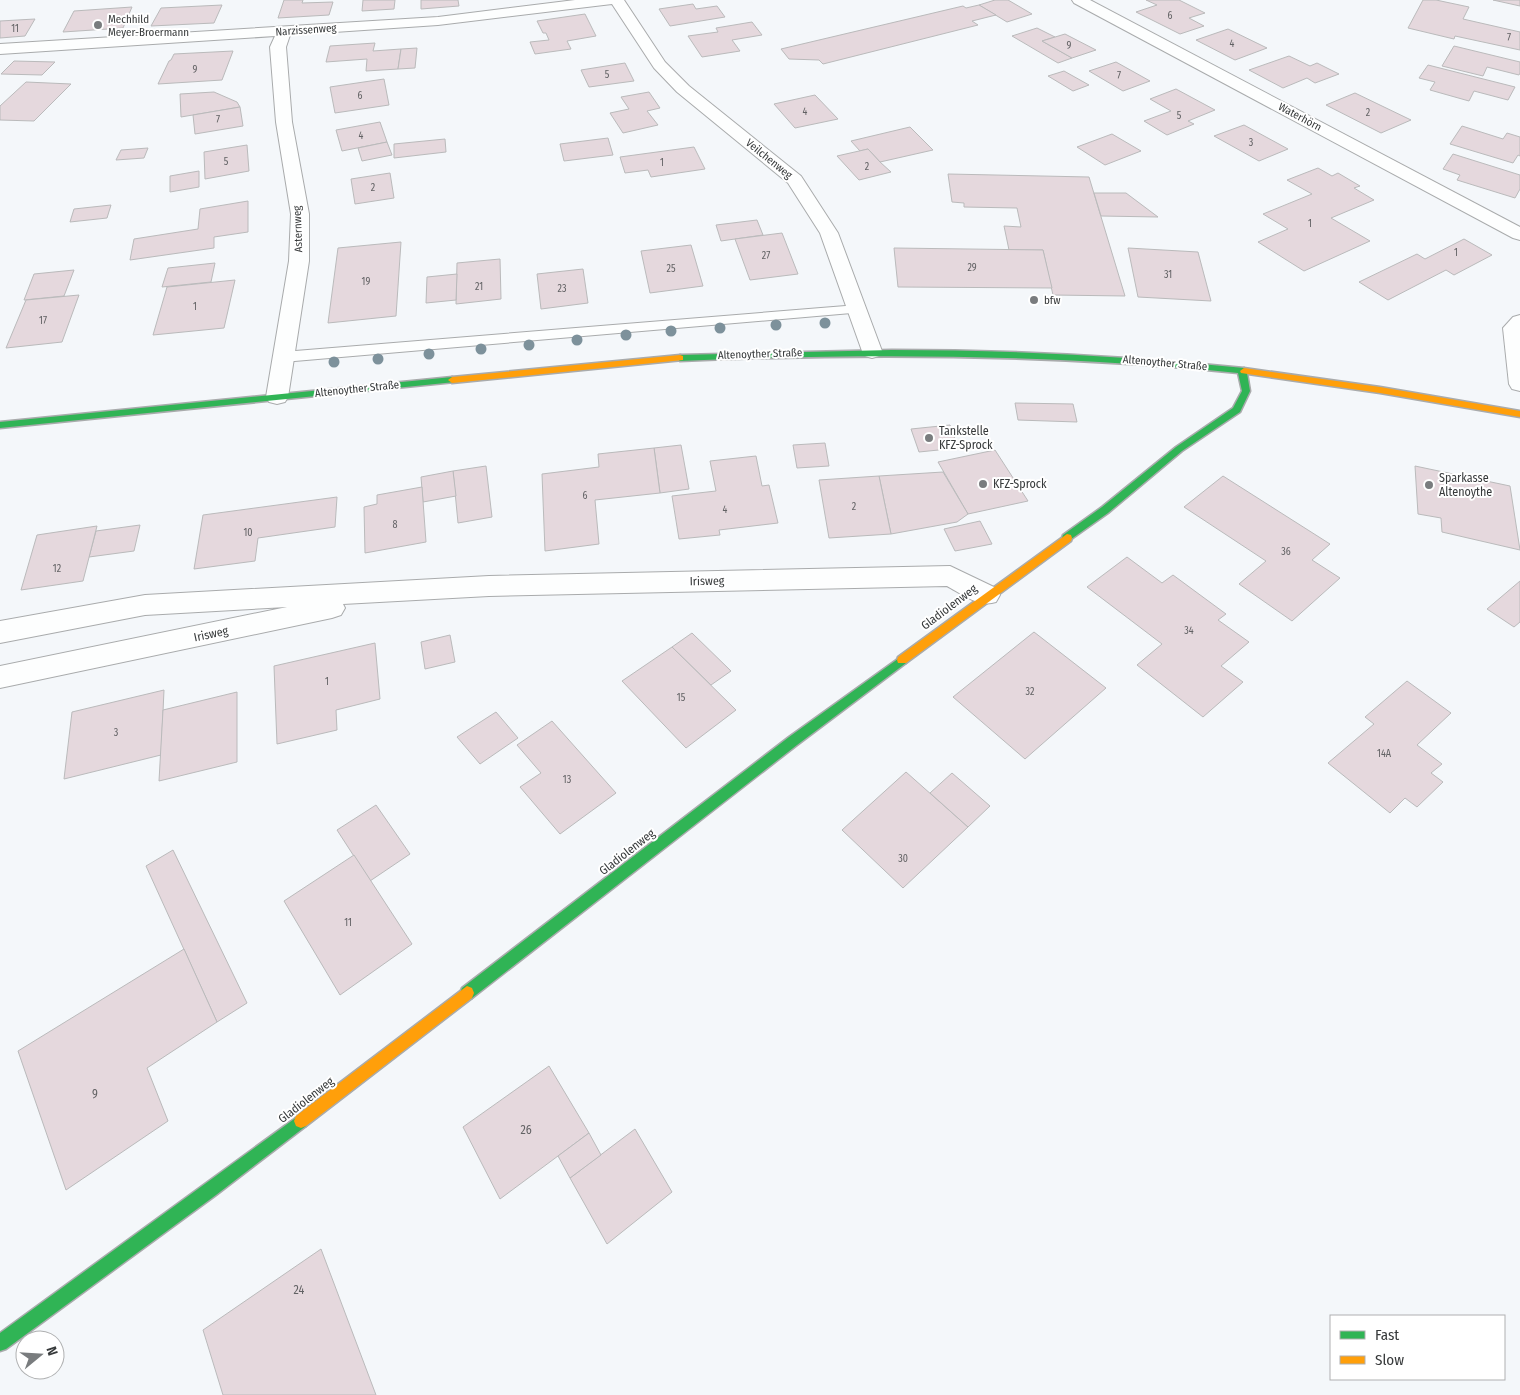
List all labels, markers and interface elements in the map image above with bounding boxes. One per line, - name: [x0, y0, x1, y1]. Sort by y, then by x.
- house number: 6: [1168, 10, 1173, 22]
- place label: Mechhild Meyer-Broermann: [108, 13, 189, 39]
- marker: Mechhild Meyer-Broermann: [92, 19, 104, 31]
- street label: Narzissenweg: [275, 21, 338, 39]
- house number: 11: [11, 23, 19, 35]
- house number: 7: [1507, 32, 1511, 44]
- house number: 4: [1230, 38, 1235, 50]
- house number: 9: [1067, 40, 1072, 52]
- house number: 9: [193, 64, 198, 76]
- house number: 5: [605, 69, 610, 81]
- house number: 7: [1117, 70, 1121, 82]
- house number: 6: [358, 90, 363, 102]
- street label: Waterhörn: [1276, 100, 1324, 134]
- house number: 4: [803, 106, 808, 118]
- house number: 2: [1366, 107, 1371, 119]
- house number: 5: [1177, 110, 1182, 122]
- house number: 7: [216, 114, 220, 126]
- house number: 4: [359, 130, 364, 142]
- street label: Veilchenweg: [743, 136, 795, 182]
- house number: 3: [1249, 137, 1254, 149]
- house number: 5: [224, 156, 229, 168]
- house number: 1: [660, 157, 664, 169]
- house number: 2: [865, 161, 870, 173]
- house number: 2: [371, 182, 376, 194]
- street label: Asternweg: [291, 205, 305, 253]
- house number: 1: [1308, 218, 1312, 230]
- house number: 1: [1454, 247, 1458, 259]
- house number: 27: [762, 250, 770, 262]
- house number: 29: [967, 262, 977, 274]
- house number: 25: [667, 263, 676, 275]
- house number: 31: [1164, 269, 1172, 281]
- house number: 19: [362, 276, 371, 288]
- house number: 21: [475, 281, 483, 293]
- house number: 23: [558, 283, 567, 295]
- marker: bfw: [1028, 294, 1040, 306]
- place label: bfw: [1044, 294, 1060, 307]
- house number: 1: [193, 301, 197, 313]
- house number: 17: [39, 315, 47, 327]
- street label: Altenoyther Straße: [718, 346, 802, 362]
- street label: Altenoyther Straße: [1122, 353, 1208, 373]
- street label: Altenoyther Straße: [314, 378, 400, 400]
- place label: Tankstelle KFZ-Sprock: [939, 424, 993, 452]
- marker: Tankstelle KFZ-Sprock: [923, 432, 935, 444]
- place label: Sparkasse Altenoythe: [1439, 471, 1492, 499]
- place label: KFZ-Sprock: [993, 477, 1047, 491]
- marker: KFZ-Sprock: [977, 478, 989, 490]
- marker: Sparkasse Altenoythe: [1423, 479, 1435, 491]
- house number: 6: [583, 490, 588, 502]
- house number: 2: [852, 501, 857, 513]
- house number: 4: [723, 504, 728, 516]
- house number: 8: [393, 519, 398, 531]
- house number: 10: [243, 527, 253, 539]
- house number: 36: [1281, 546, 1291, 558]
- house number: 12: [53, 563, 62, 575]
- street label: Irisweg: [689, 574, 725, 588]
- street label: Gladiolenweg: [918, 581, 980, 633]
- street label: Irisweg: [193, 623, 230, 644]
- house number: 34: [1184, 625, 1194, 637]
- house number: 1: [325, 676, 329, 688]
- house number: 32: [1026, 686, 1035, 698]
- house number: 15: [677, 692, 686, 704]
- house number: 3: [114, 727, 119, 739]
- house number: 14A: [1377, 748, 1392, 760]
- house number: 13: [563, 774, 572, 786]
- street label: Gladiolenweg: [597, 826, 658, 878]
- house number: 30: [898, 853, 908, 865]
- house number: 11: [344, 917, 352, 929]
- street label: Gladiolenweg: [276, 1074, 337, 1126]
- house number: 9: [92, 1087, 98, 1101]
- house number: 26: [520, 1123, 532, 1137]
- house number: 24: [294, 1283, 305, 1297]
- legend: [1330, 1315, 1505, 1380]
- text: Fast: [1375, 1326, 1399, 1344]
- north arrow: [15, 1330, 65, 1380]
- text: N: [43, 1345, 61, 1358]
- text: Slow: [1375, 1351, 1404, 1369]

